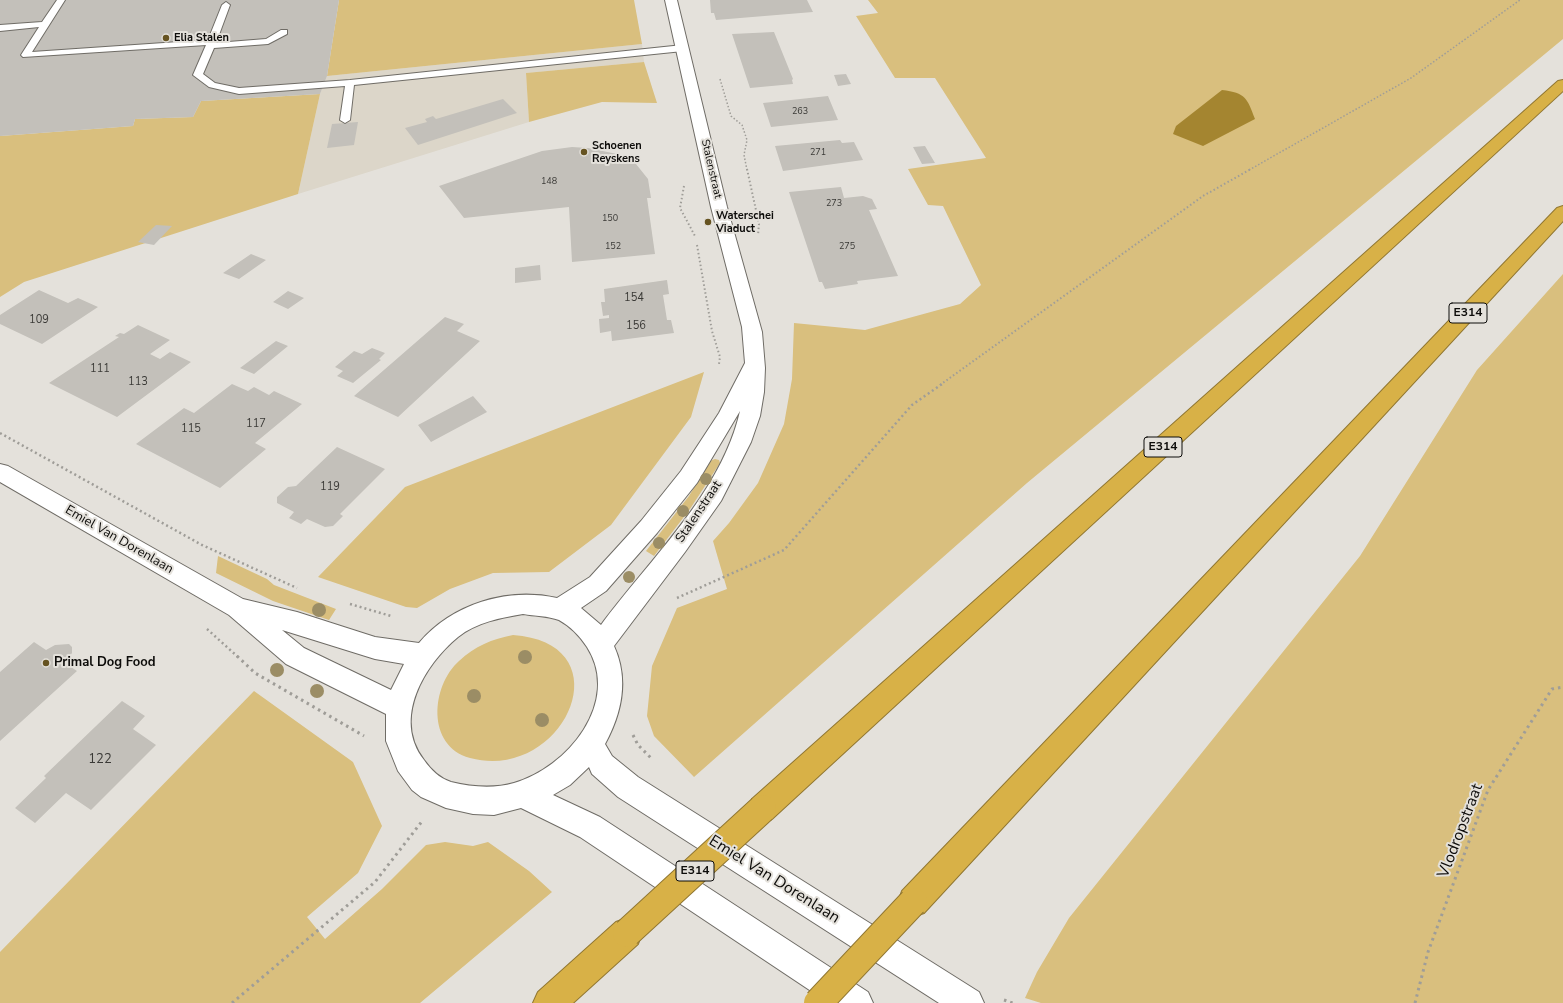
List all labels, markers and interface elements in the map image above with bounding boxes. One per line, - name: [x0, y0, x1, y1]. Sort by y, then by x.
- place label: Elia Stalen: [174, 31, 229, 45]
- marker: Elia Stalen: [161, 33, 171, 43]
- house number: 263: [792, 107, 808, 117]
- street label: Stalenstraat: [698, 138, 724, 200]
- place label: Schoenen Reyskens: [592, 139, 642, 165]
- marker: Schoenen Reyskens: [579, 147, 589, 157]
- house number: 271: [810, 148, 826, 158]
- house number: 148: [541, 177, 557, 187]
- house number: 273: [826, 199, 842, 209]
- place label: Waterschei Viaduct: [716, 209, 774, 235]
- house number: 150: [602, 214, 618, 224]
- marker: Waterschei Viaduct: [703, 217, 713, 227]
- house number: 152: [605, 242, 621, 252]
- house number: 275: [839, 242, 855, 252]
- house number: 154: [624, 291, 644, 305]
- road number: E314: [1449, 303, 1487, 323]
- house number: 109: [29, 313, 49, 327]
- house number: 156: [626, 319, 646, 333]
- house number: 111: [90, 362, 110, 376]
- house number: 113: [128, 375, 148, 389]
- house number: 117: [246, 417, 266, 431]
- house number: 115: [181, 422, 201, 436]
- road number: E314: [1144, 437, 1182, 457]
- street label: Stalenstraat: [673, 478, 725, 546]
- house number: 119: [320, 480, 340, 494]
- street label: Emiel Van Dorenlaan: [62, 503, 176, 577]
- place label: Primal Dog Food: [54, 655, 156, 671]
- marker: Primal Dog Food: [41, 658, 51, 668]
- house number: 122: [88, 752, 112, 768]
- street label: Vlodropstraat: [1434, 781, 1488, 881]
- street label: Emiel Van Dorenlaan: [705, 832, 843, 928]
- road number: E314: [676, 861, 714, 881]

